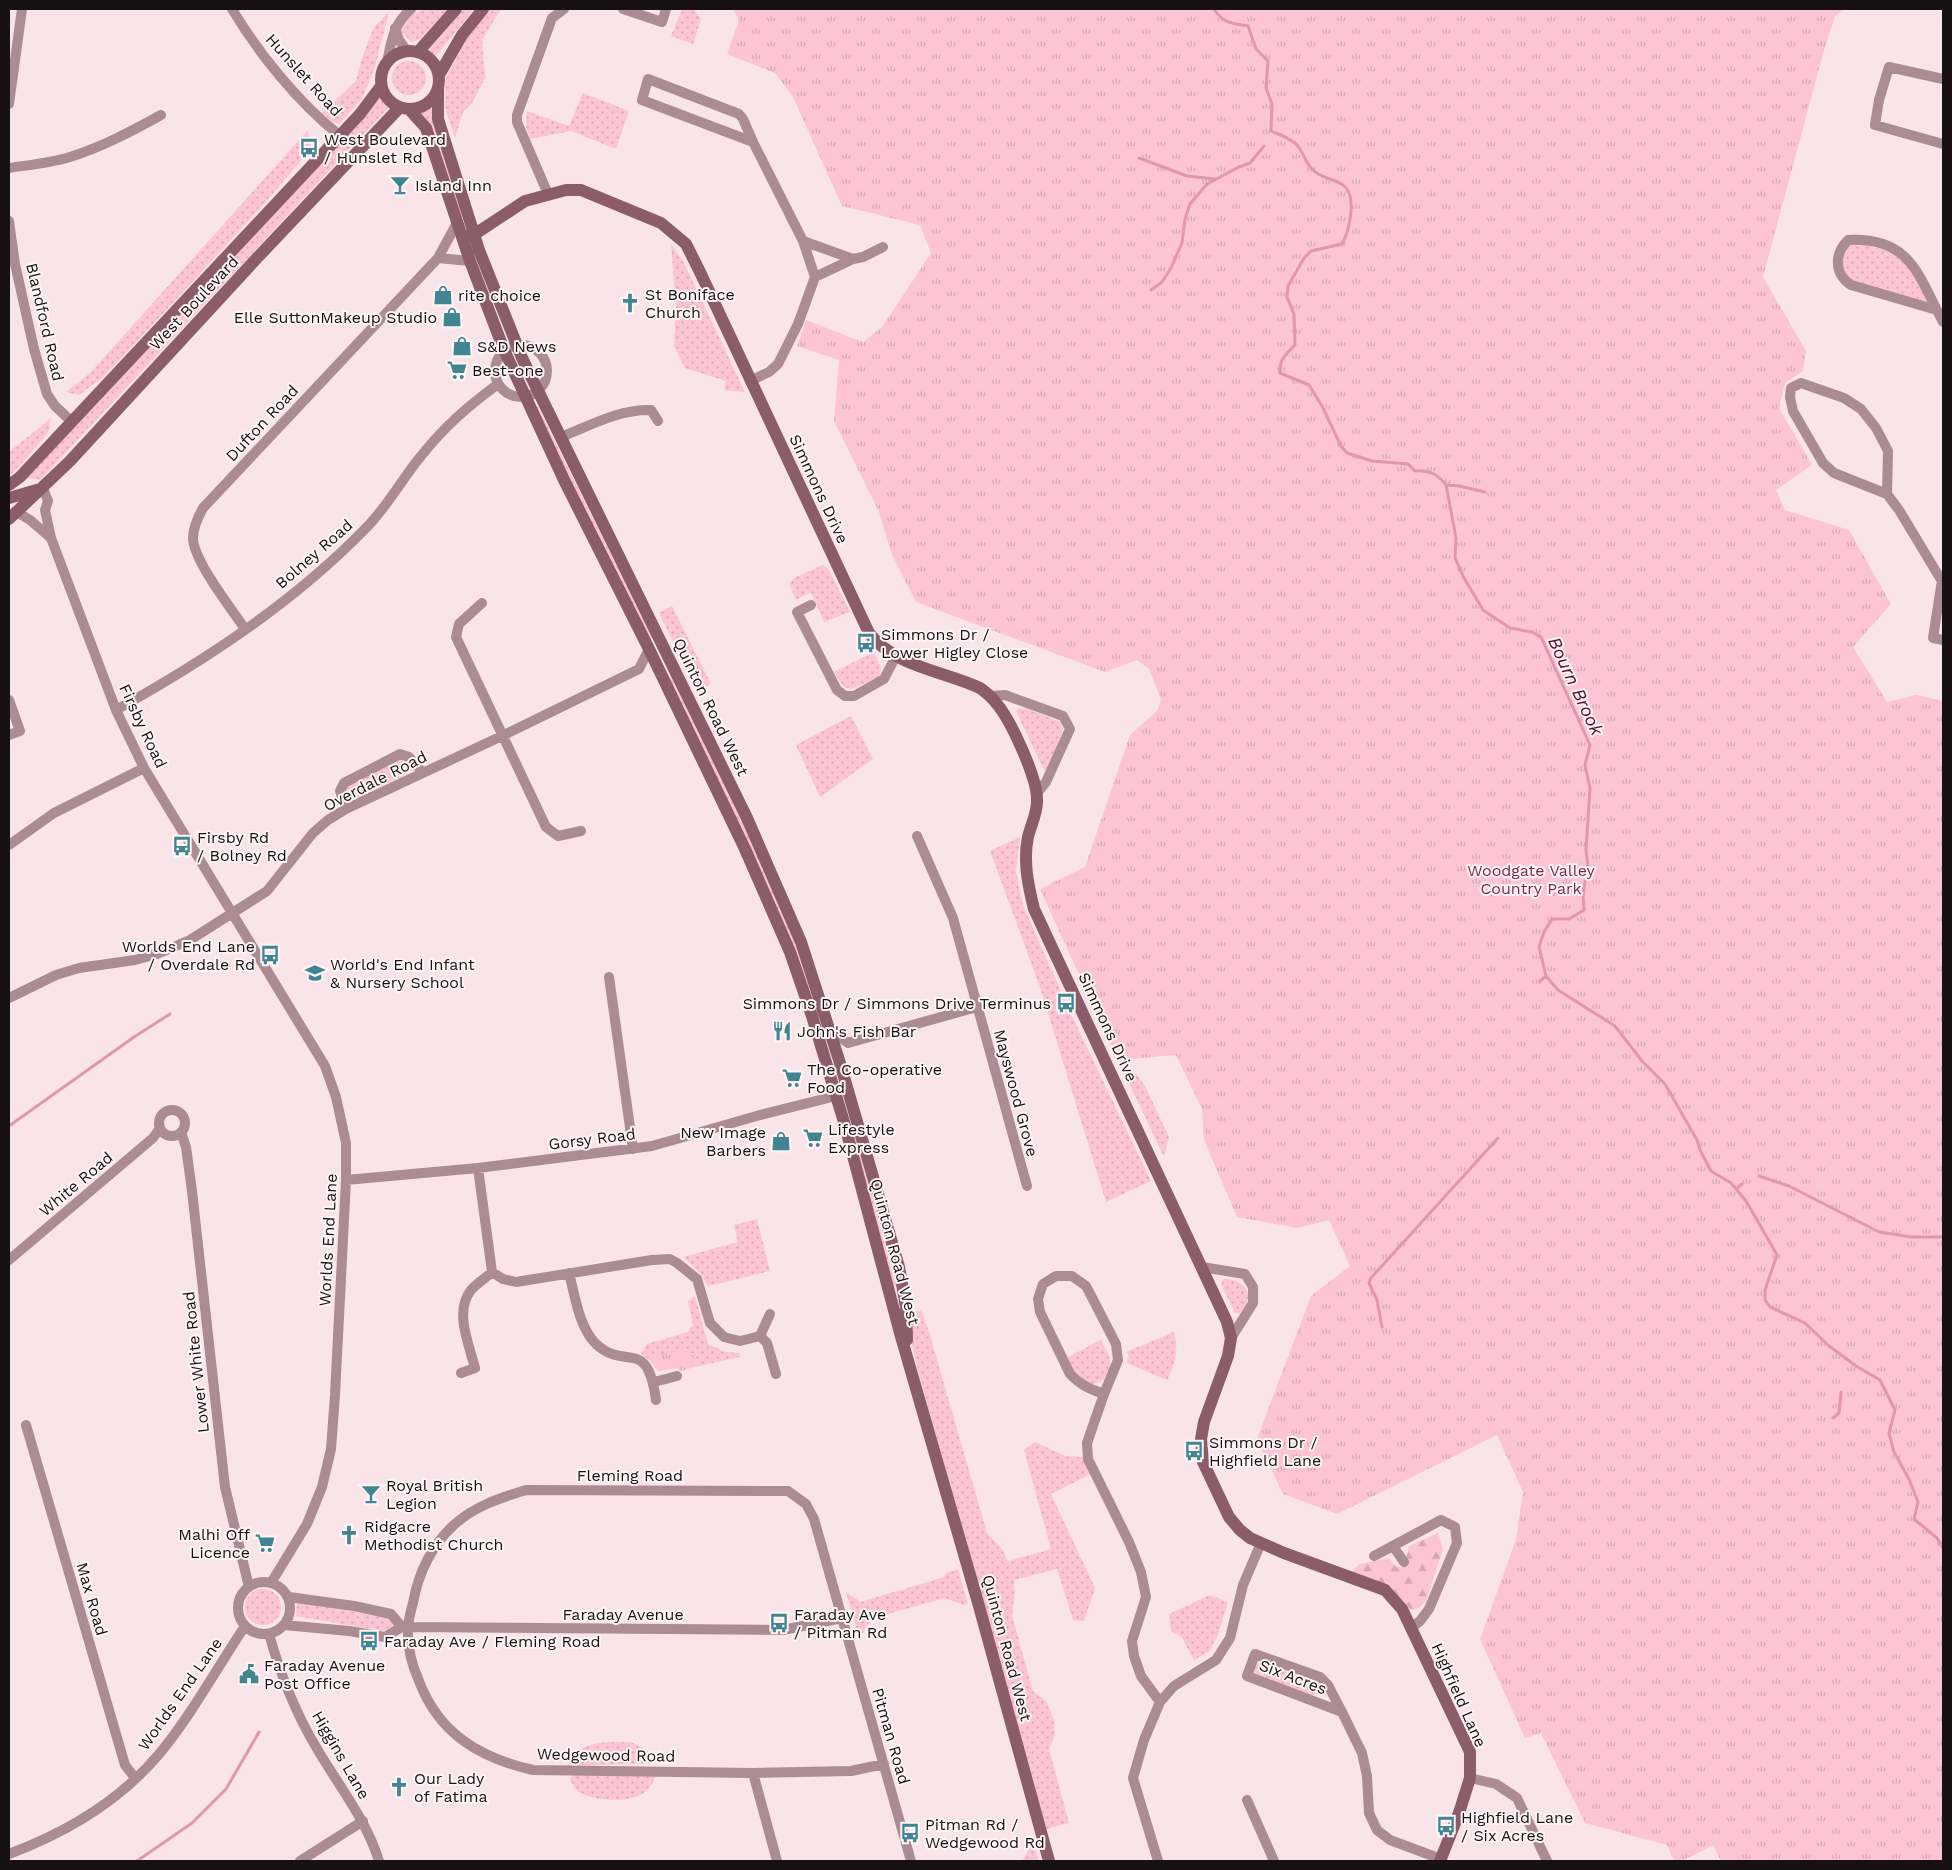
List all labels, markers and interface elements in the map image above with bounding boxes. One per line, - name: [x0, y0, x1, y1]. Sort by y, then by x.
- street label: Hunslet Road: [262, 30, 346, 120]
- place label: West Boulevard / Hunslet Rd: [324, 130, 446, 167]
- bus stop icon: West Boulevard / Hunslet Rd: [298, 137, 320, 159]
- bar icon: Island Inn: [389, 174, 411, 196]
- place label: Island Inn: [415, 176, 492, 195]
- street label: West Boulevard: [145, 252, 243, 354]
- street label: Blandford Road: [22, 261, 68, 383]
- shop icon: rite choice: [432, 284, 454, 306]
- place label: St Boniface Church: [645, 285, 735, 322]
- place label: rite choice: [458, 286, 541, 305]
- church icon: St Boniface Church: [619, 292, 641, 314]
- shop icon: Elle SuttonMakeup Studio: [441, 306, 463, 328]
- place label: Elle SuttonMakeup Studio: [234, 308, 437, 327]
- shop icon: S&D News: [451, 335, 473, 357]
- place label: S&D News: [477, 337, 557, 356]
- supermarket icon: Best-one: [446, 359, 468, 381]
- place label: Best-one: [472, 361, 544, 380]
- street label: Dufton Road: [222, 381, 302, 465]
- street label: Simmons Drive: [785, 431, 853, 547]
- street label: Bolney Road: [272, 515, 356, 593]
- place label: Simmons Dr / Lower Higley Close: [881, 625, 1028, 662]
- bus stop icon: Simmons Dr / Lower Higley Close: [855, 632, 877, 654]
- water label: Bourn Brook: [1544, 633, 1608, 740]
- street label: Quinton Road West: [669, 635, 753, 779]
- street label: Firsby Road: [115, 681, 171, 771]
- street label: Overdale Road: [320, 747, 430, 815]
- place label: Firsby Rd / Bolney Rd: [197, 828, 287, 865]
- bus stop icon: Firsby Rd / Bolney Rd: [171, 835, 193, 857]
- park label: Woodgate Valley Country Park: [1467, 861, 1595, 898]
- place label: Worlds End Lane / Overdale Rd: [122, 937, 255, 974]
- bus stop icon: Worlds End Lane / Overdale Rd: [259, 944, 281, 966]
- place label: World's End Infant & Nursery School: [330, 955, 475, 992]
- school or university icon: World's End Infant & Nursery School: [304, 962, 326, 984]
- street label: Simmons Drive: [1074, 969, 1142, 1085]
- bus stop icon: Simmons Dr / Simmons Drive Terminus: [1055, 992, 1077, 1014]
- place label: Simmons Dr / Simmons Drive Terminus: [743, 994, 1051, 1013]
- restaurant icon: John's Fish Bar: [771, 1020, 793, 1042]
- place label: John's Fish Bar: [797, 1022, 917, 1041]
- street label: Mayswood Grove: [990, 1027, 1042, 1159]
- place label: The Co-operative Food: [807, 1060, 942, 1097]
- supermarket icon: The Co-operative Food: [781, 1067, 803, 1089]
- place label: Lifestyle Express: [828, 1120, 895, 1157]
- place label: New Image Barbers: [680, 1123, 766, 1160]
- street label: Gorsy Road: [547, 1124, 637, 1154]
- supermarket icon: Lifestyle Express: [802, 1127, 824, 1149]
- shop icon: New Image Barbers: [770, 1130, 792, 1152]
- street label: White Road: [35, 1148, 117, 1220]
- street label: Worlds End Lane: [315, 1173, 341, 1307]
- street label: Quinton Road West: [866, 1177, 924, 1328]
- street label: Lower White Road: [179, 1290, 213, 1434]
- place label: Simmons Dr / Highfield Lane: [1209, 1433, 1321, 1470]
- bus stop icon: Simmons Dr / Highfield Lane: [1183, 1440, 1205, 1462]
- street label: Fleming Road: [577, 1466, 683, 1485]
- place label: Royal British Legion: [386, 1476, 483, 1513]
- bar icon: Royal British Legion: [360, 1483, 382, 1505]
- place label: Ridgacre Methodist Church: [364, 1517, 504, 1554]
- church icon: Ridgacre Methodist Church: [338, 1524, 360, 1546]
- place label: Malhi Off Licence: [178, 1525, 250, 1562]
- supermarket icon: Malhi Off Licence: [254, 1532, 276, 1554]
- street label: Max Road: [72, 1560, 112, 1638]
- street label: Quinton Road West: [978, 1573, 1036, 1724]
- street label: Faraday Avenue: [562, 1605, 684, 1624]
- place label: Faraday Ave / Pitman Rd: [794, 1605, 887, 1642]
- bus stop icon: Faraday Ave / Pitman Rd: [768, 1612, 790, 1634]
- bus stop icon: Faraday Ave / Fleming Road: [358, 1630, 380, 1652]
- place label: Faraday Ave / Fleming Road: [384, 1632, 600, 1651]
- street label: Worlds End Lane: [134, 1634, 226, 1754]
- street label: Highfield Lane: [1427, 1640, 1491, 1750]
- street label: Six Acres: [1257, 1655, 1329, 1699]
- place label: Faraday Avenue Post Office: [264, 1656, 385, 1693]
- public building icon: Faraday Avenue Post Office: [238, 1663, 260, 1685]
- street label: Pitman Road: [868, 1686, 914, 1786]
- street label: Higgins Lane: [308, 1707, 374, 1803]
- street label: Wedgewood Road: [537, 1744, 675, 1766]
- place label: Our Lady of Fatima: [414, 1769, 488, 1806]
- church icon: Our Lady of Fatima: [388, 1776, 410, 1798]
- place label: Highfield Lane / Six Acres: [1461, 1808, 1573, 1845]
- place label: Pitman Rd / Wedgewood Rd: [925, 1815, 1045, 1852]
- bus stop icon: Highfield Lane / Six Acres: [1435, 1815, 1457, 1837]
- bus stop icon: Pitman Rd / Wedgewood Rd: [899, 1822, 921, 1844]

